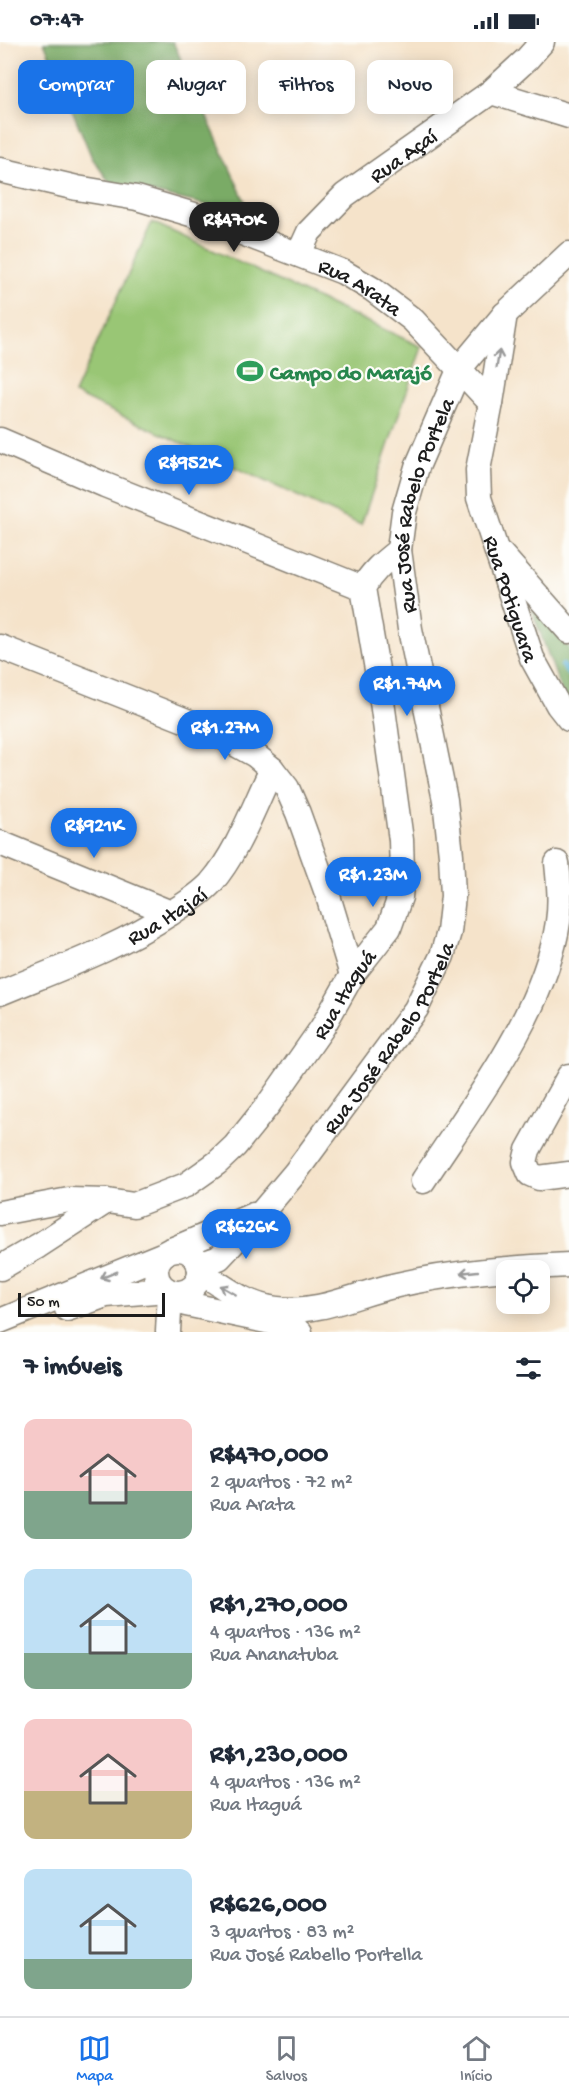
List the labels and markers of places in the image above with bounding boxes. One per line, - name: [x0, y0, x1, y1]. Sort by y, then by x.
- pin: R$470K: [185, 202, 283, 253]
- sports icon: Campo do Marajó: [235, 356, 265, 386]
- place label: Campo do Marajó: [269, 362, 433, 388]
- pin: R$952K: [140, 445, 238, 496]
- pin: R$1.74M: [352, 666, 462, 717]
- pin: R$1.27M: [170, 710, 280, 761]
- pin: R$921K: [45, 808, 143, 859]
- pin: R$1.23M: [318, 857, 428, 908]
- pin: R$626K: [197, 1209, 295, 1260]

